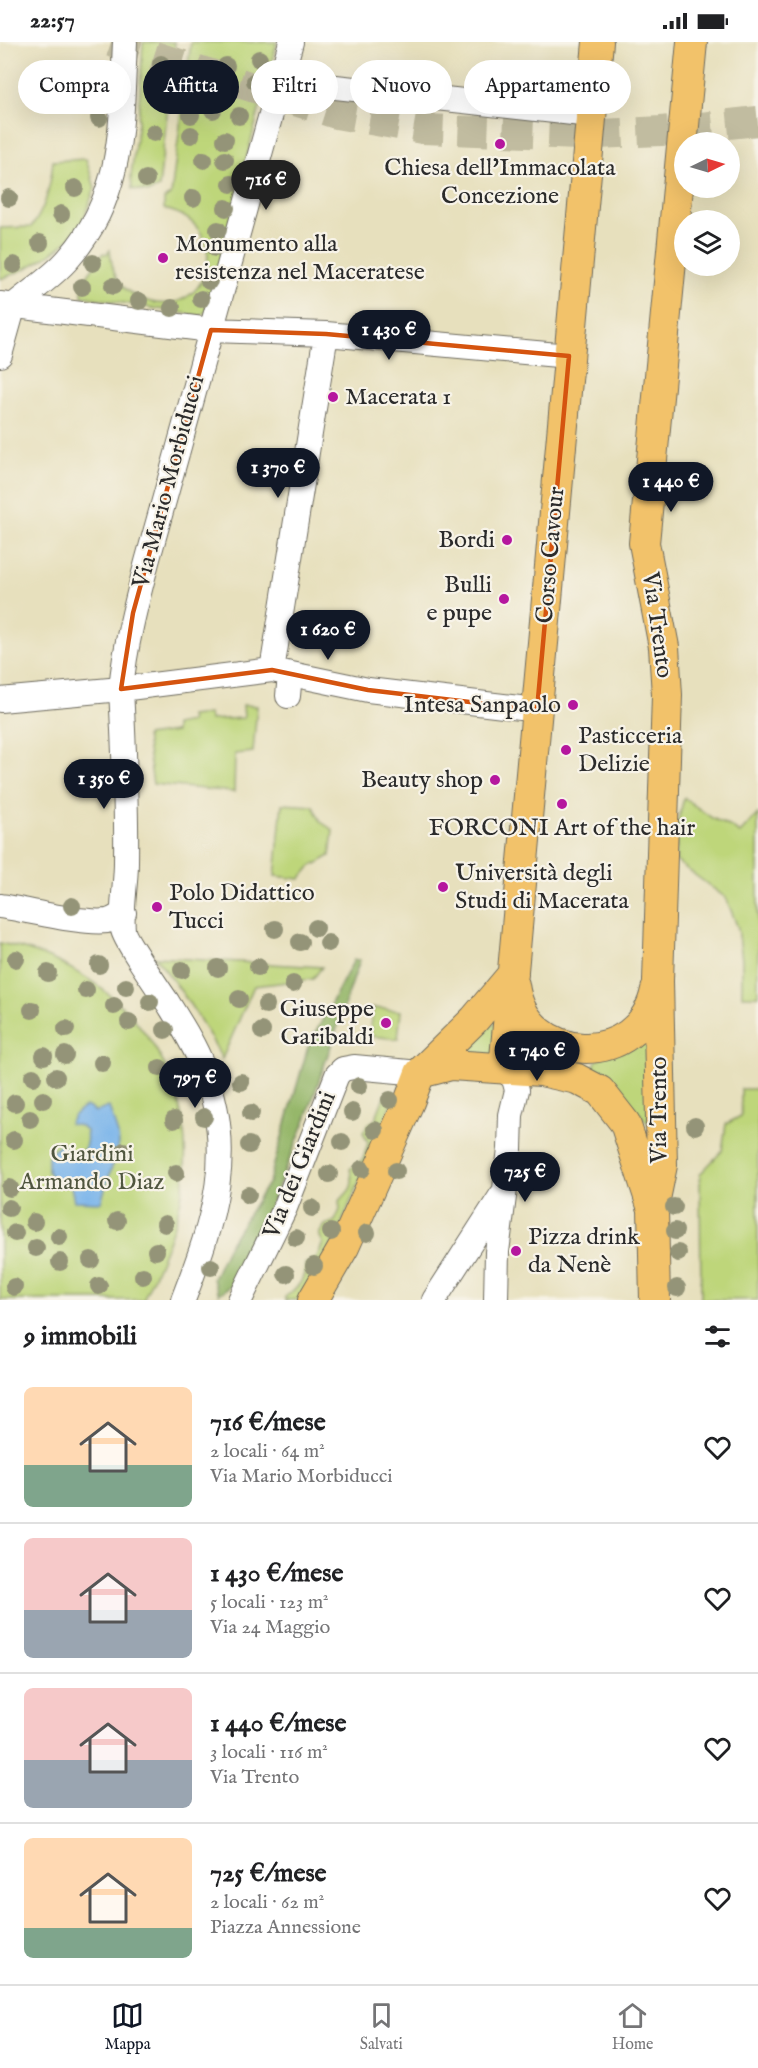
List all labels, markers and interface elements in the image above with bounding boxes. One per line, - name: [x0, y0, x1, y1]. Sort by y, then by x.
- text: 22:57: [30, 7, 75, 35]
- chip: Compra: [18, 60, 131, 114]
- chip: Affitta: [143, 60, 239, 114]
- chip: Filtri: [251, 60, 338, 114]
- chip: Nuovo: [350, 60, 452, 114]
- chip: Appartamento: [464, 60, 631, 114]
- north arrow: [674, 132, 740, 198]
- map controls: [674, 132, 740, 276]
- marker: Chiesa dell'Immacolata Concezione: [493, 137, 507, 151]
- place label: Chiesa dell'Immacolata Concezione: [384, 153, 616, 212]
- pin: 716 €: [224, 160, 308, 211]
- text: 716 €: [245, 167, 287, 192]
- button: layers: [674, 210, 740, 276]
- place label: Monumento alla resistenza nel Maceratese: [175, 229, 425, 288]
- marker: Monumento alla resistenza nel Maceratese: [156, 251, 170, 265]
- pin: 1 430 €: [334, 310, 444, 361]
- text: 1 430 €: [362, 317, 417, 342]
- street label: Via Mario Morbiducci: [125, 372, 212, 593]
- place label: Macerata 1: [345, 382, 451, 413]
- marker: Macerata 1: [326, 390, 340, 404]
- pin: 1 370 €: [223, 448, 333, 499]
- text: 1 370 €: [251, 455, 305, 480]
- pin: 1 440 €: [616, 462, 726, 513]
- text: 1 440 €: [642, 469, 700, 494]
- street label: Corso Cavour: [530, 485, 572, 625]
- place label: Bordi: [438, 525, 495, 556]
- marker: Bordi: [500, 533, 514, 547]
- street label: Via Trento: [634, 569, 680, 680]
- place label: Bulli e pupe: [426, 570, 492, 629]
- marker: Bulli e pupe: [497, 592, 511, 606]
- pin: 1 620 €: [273, 610, 383, 661]
- text: 1 620 €: [300, 617, 356, 642]
- place label: Intesa Sanpaolo: [404, 690, 561, 721]
- marker: Intesa Sanpaolo: [566, 698, 580, 712]
- place label: Pasticceria Delizie: [578, 721, 683, 780]
- marker: Pasticceria Delizie: [559, 743, 573, 757]
- pin: 1 350 €: [49, 759, 159, 810]
- place label: Beauty shop: [361, 765, 483, 796]
- text: 1 350 €: [78, 766, 130, 791]
- marker: Beauty shop: [488, 773, 502, 787]
- marker: FORCONI Art of the hair: [555, 797, 569, 811]
- place label: FORCONI Art of the hair: [429, 813, 695, 844]
- place label: Università degli Studi di Macerata: [455, 858, 630, 917]
- place label: Polo Didattico Tucci: [169, 878, 315, 937]
- marker: Università degli Studi di Macerata: [436, 880, 450, 894]
- marker: Polo Didattico Tucci: [150, 900, 164, 914]
- place label: Giuseppe Garibaldi: [280, 994, 374, 1053]
- marker: Giuseppe Garibaldi: [379, 1016, 393, 1030]
- pin: 1 740 €: [482, 1031, 592, 1082]
- text: 1 740 €: [509, 1038, 565, 1063]
- street label: Via Trento: [644, 1056, 675, 1165]
- pin: 797 €: [153, 1058, 237, 1109]
- text: 797 €: [173, 1065, 217, 1090]
- street label: Via dei Giardini: [256, 1087, 344, 1244]
- park label: Giardini Armando Diaz: [19, 1139, 164, 1198]
- pin: 725 €: [483, 1152, 567, 1203]
- text: 725 €: [504, 1159, 546, 1184]
- place label: Pizza drink da Nenè: [528, 1222, 640, 1281]
- marker: Pizza drink da Nenè: [509, 1244, 523, 1258]
- text: 9 immobili: [24, 1320, 137, 1353]
- icon: filters: [701, 1320, 734, 1353]
- text: 716 €/mese: [210, 1406, 326, 1439]
- icon: home: [72, 1411, 144, 1483]
- icon: heart: [701, 1431, 734, 1464]
- text: 2 locali · 64 m²: [210, 1439, 325, 1464]
- text: Via Mario Morbiducci: [210, 1464, 393, 1489]
- text: 1 430 €/mese: [210, 1557, 343, 1590]
- icon: home: [72, 1562, 144, 1634]
- icon: heart: [701, 1582, 734, 1615]
- text: 5 locali · 123 m²: [210, 1590, 329, 1615]
- text: Via 24 Maggio: [210, 1615, 330, 1640]
- text: 1 440 €/mese: [210, 1707, 346, 1740]
- icon: home: [72, 1712, 144, 1784]
- icon: heart: [701, 1732, 734, 1765]
- text: 3 locali · 116 m²: [210, 1740, 328, 1765]
- text: Via Trento: [210, 1765, 299, 1790]
- text: 725 €/mese: [210, 1857, 326, 1890]
- icon: home: [72, 1862, 144, 1934]
- icon: heart: [701, 1882, 734, 1915]
- text: 2 locali · 62 m²: [210, 1890, 324, 1915]
- text: Piazza Annessione: [210, 1915, 361, 1940]
- tab: Mappa: [104, 1999, 151, 2055]
- tab: Salvati: [360, 1999, 403, 2055]
- tab: Home: [612, 1999, 653, 2055]

